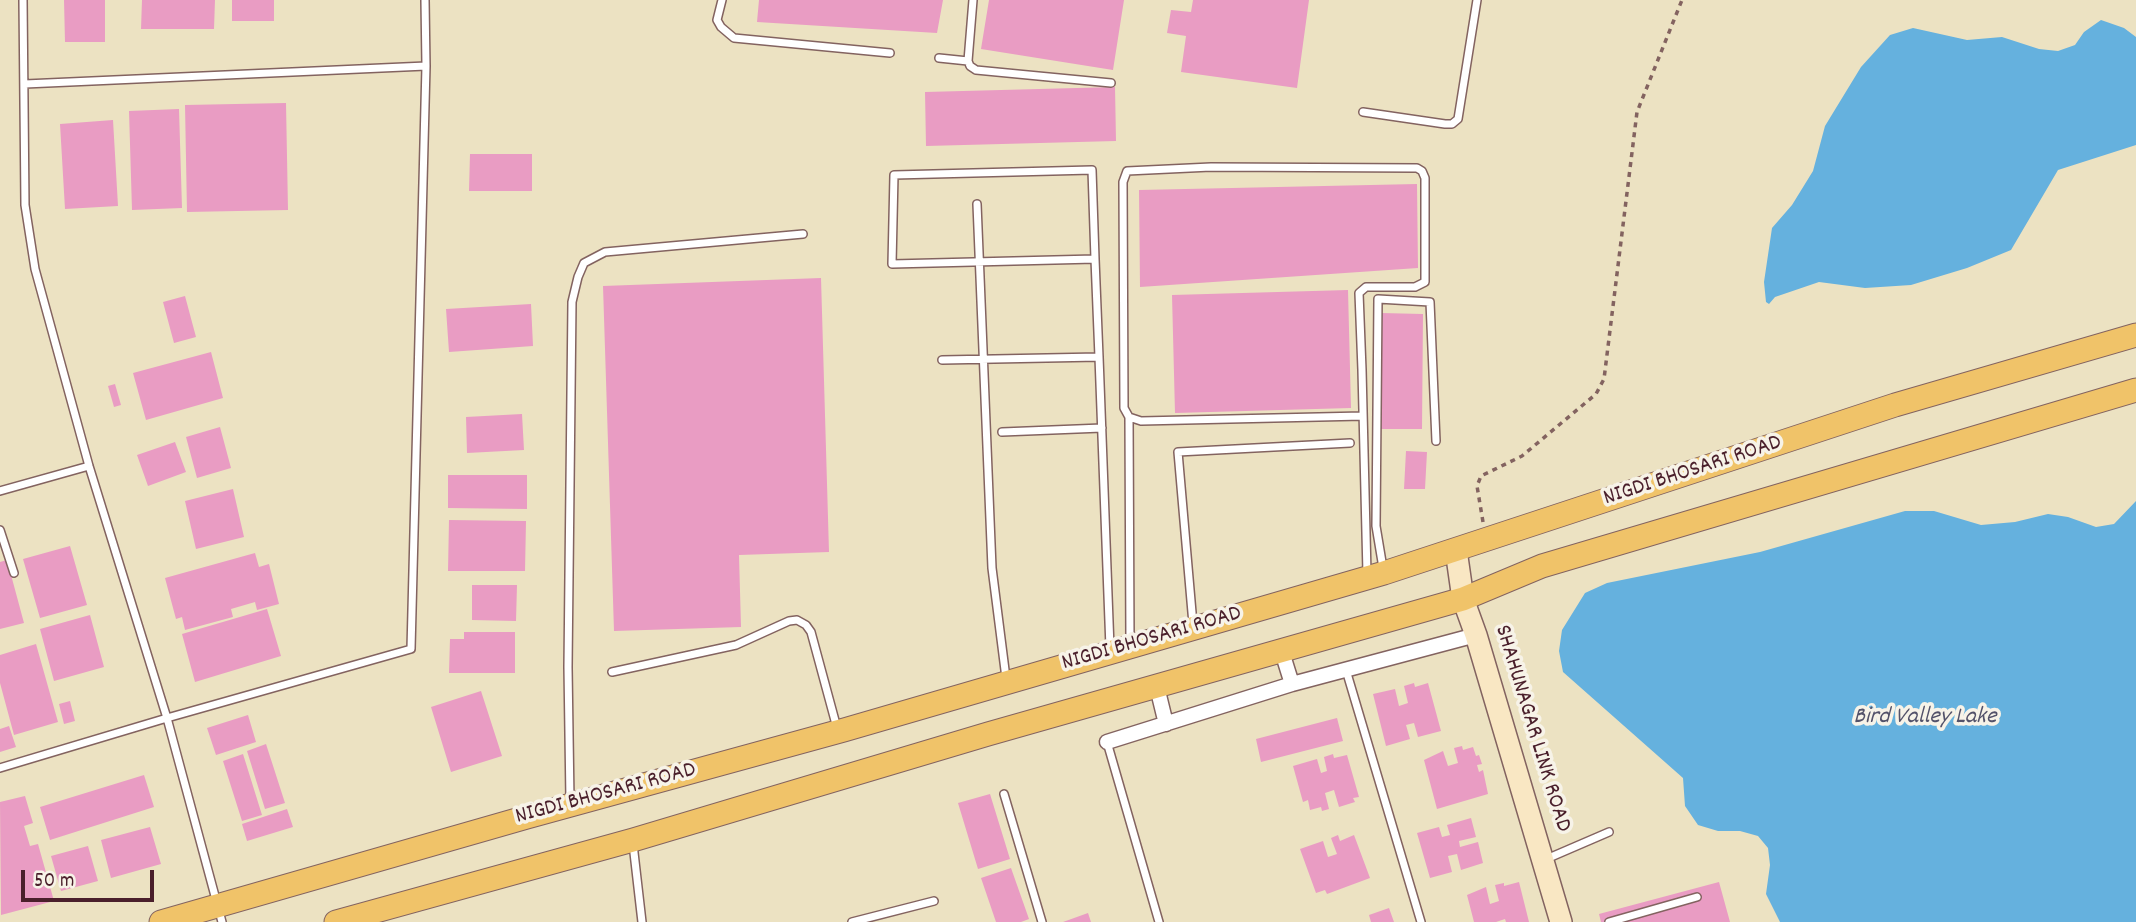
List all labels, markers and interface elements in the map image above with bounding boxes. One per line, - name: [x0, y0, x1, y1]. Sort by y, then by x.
- street label: NIGDI BHOSARI ROAD: [1601, 430, 1785, 514]
- street label: NIGDI BHOSARI ROAD: [1059, 601, 1245, 679]
- street label: SHAHUNAGAR LINK ROAD: [1486, 622, 1576, 836]
- water label: Bird Valley Lake: [1854, 705, 1996, 733]
- street label: NIGDI BHOSARI ROAD: [513, 758, 699, 832]
- scale bar: [24, 856, 158, 900]
- text: 50 m: [34, 867, 74, 897]

